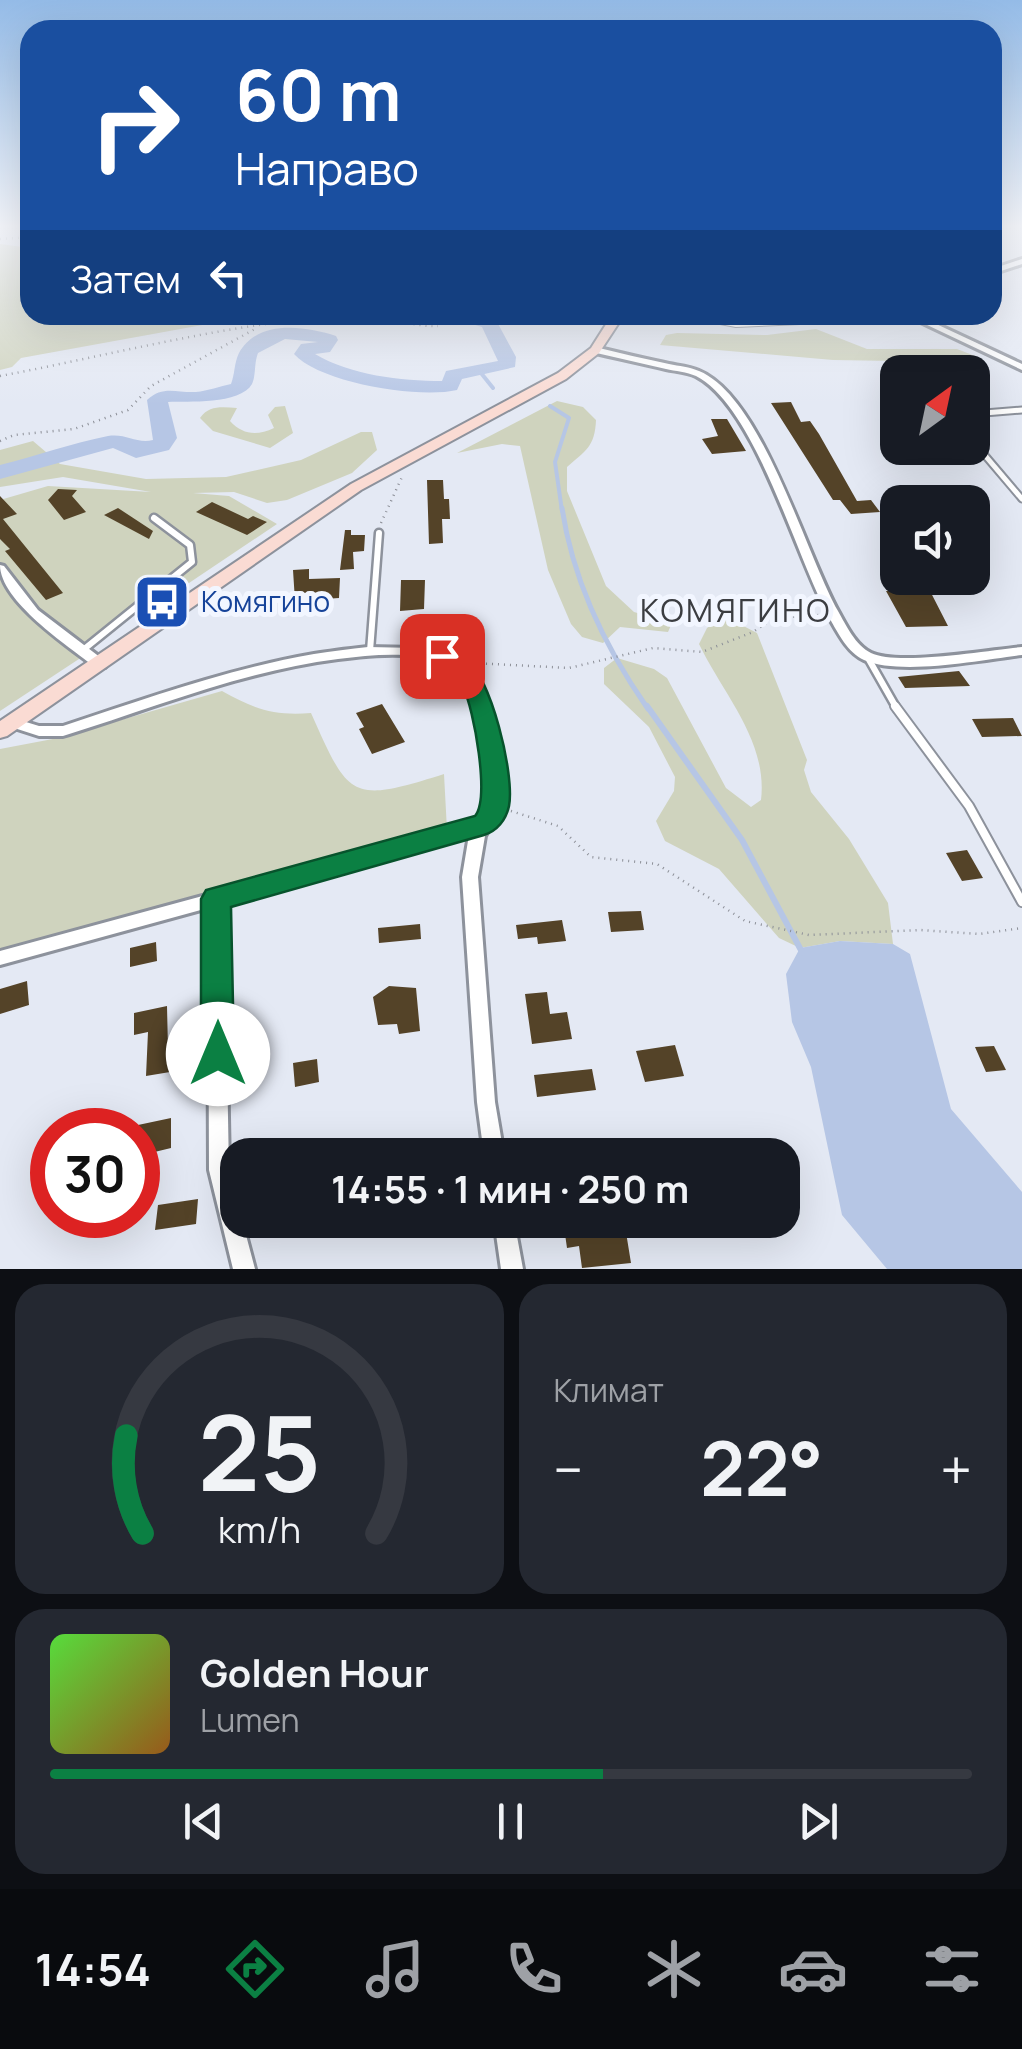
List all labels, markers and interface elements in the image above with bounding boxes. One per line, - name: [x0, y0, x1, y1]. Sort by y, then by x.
- text: 60 m: [235, 46, 402, 142]
- icon: right: [70, 60, 200, 190]
- text: Направо: [235, 137, 419, 199]
- icon: left: [201, 250, 256, 305]
- text: Затем: [70, 252, 181, 304]
- north arrow: [880, 355, 990, 465]
- map controls: [880, 355, 990, 595]
- button: sound: [880, 485, 990, 595]
- bus stop icon: Комягино: [132, 572, 192, 632]
- place label: Комягино: [201, 582, 330, 620]
- district label: КОМЯГИНО: [640, 588, 832, 632]
- pin: [400, 614, 485, 699]
- icon: arrive: [415, 629, 470, 684]
- position arrow: [166, 1002, 270, 1106]
- speed limit sign: 30: [30, 1108, 160, 1238]
- text: 14:55 · 1 мин · 250 m: [331, 1162, 689, 1214]
- text: Климат: [554, 1368, 664, 1412]
- text: 25: [198, 1380, 321, 1522]
- text: 22°: [700, 1416, 823, 1519]
- text: −: [554, 1431, 583, 1507]
- text: +: [940, 1431, 972, 1507]
- text: km/h: [218, 1505, 301, 1554]
- text: Golden Hour: [200, 1646, 429, 1698]
- text: Lumen: [200, 1698, 300, 1742]
- icon: previous: [176, 1794, 231, 1849]
- icon: pause: [483, 1794, 538, 1849]
- icon: next: [791, 1794, 846, 1849]
- icon: directions: [220, 1934, 290, 2004]
- icon: music: [360, 1934, 430, 2004]
- icon: phone: [499, 1934, 569, 2004]
- icon: climate: [639, 1934, 709, 2004]
- icon: car: [778, 1934, 848, 2004]
- icon: filters: [917, 1934, 987, 2004]
- text: 14:54: [35, 1938, 151, 2000]

